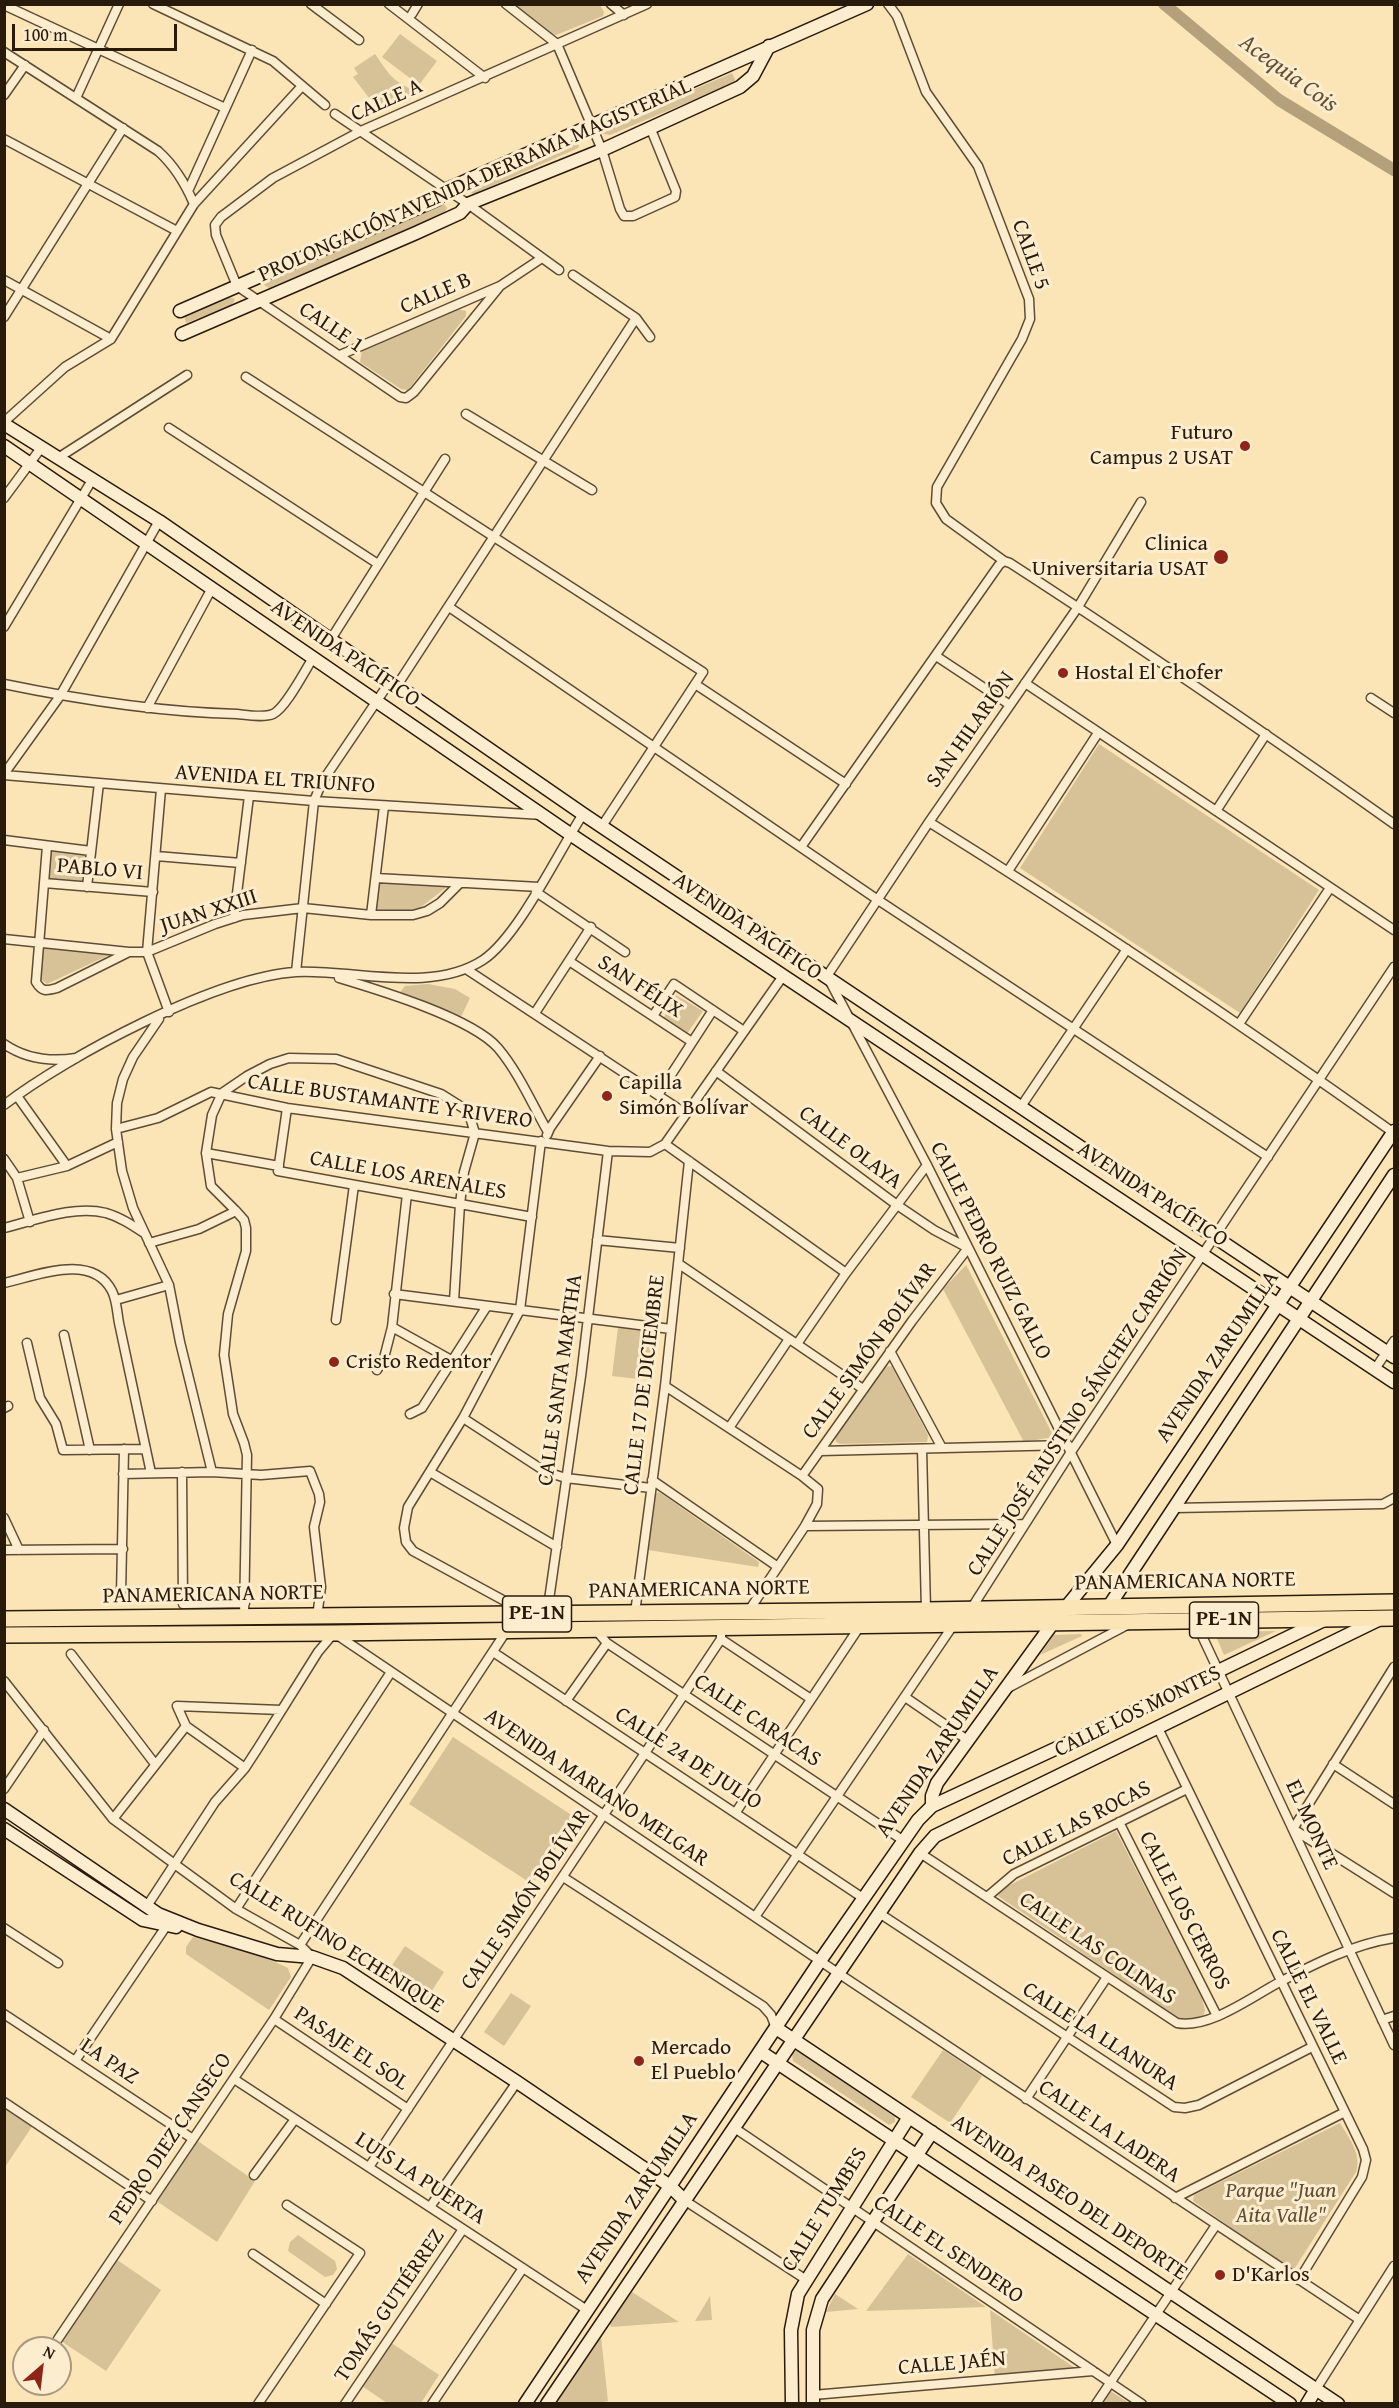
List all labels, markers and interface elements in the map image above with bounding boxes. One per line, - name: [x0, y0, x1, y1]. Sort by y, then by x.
- scale bar: [15, 12, 180, 50]
- text: 100 m: [23, 21, 68, 48]
- water label: Acequia Cois: [1233, 29, 1343, 119]
- street label: PROLONGACIÓN AVENIDA DERRAMA MAGISTERIAL: [255, 73, 695, 289]
- street label: CALLE A: [347, 74, 427, 128]
- street label: CALLE 5: [1005, 216, 1055, 294]
- street label: CALLE B: [397, 267, 475, 321]
- street label: CALLE 1: [293, 297, 369, 359]
- place label: Futuro Campus 2 USAT: [1090, 420, 1233, 472]
- marker: Futuro Campus 2 USAT: [1238, 439, 1252, 453]
- place label: Clinica Universitaria USAT: [1032, 531, 1208, 582]
- marker: Clinica Universitaria USAT: [1212, 548, 1230, 566]
- street label: AVENIDA PACÍFICO: [265, 594, 425, 714]
- place label: Hostal El Chofer: [1075, 660, 1223, 686]
- marker: Hostal El Chofer: [1056, 666, 1070, 680]
- street label: SAN HILARIÓN: [921, 667, 1021, 793]
- street label: AVENIDA EL TRIUNFO: [174, 760, 376, 800]
- street label: PABLO VI: [56, 853, 144, 887]
- street label: AVENIDA PACÍFICO: [667, 867, 827, 987]
- street label: JUAN XXIII: [157, 884, 261, 940]
- street label: SAN FÉLIX: [592, 950, 688, 1024]
- street label: CALLE BUSTAMANTE Y RIVERO: [246, 1069, 534, 1135]
- place label: Capilla Simón Bolívar: [619, 1070, 748, 1122]
- marker: Capilla Simón Bolívar: [600, 1089, 614, 1103]
- street label: CALLE OLAYA: [793, 1101, 907, 1195]
- street label: AVENIDA PACÍFICO: [1072, 1136, 1232, 1254]
- street label: CALLE PEDRO RUIZ GALLO: [924, 1138, 1056, 1364]
- street label: CALLE LOS ARENALES: [308, 1146, 508, 1206]
- street label: CALLE JOSÉ FAUSTINO SÁNCHEZ CARRIÓN: [962, 1244, 1194, 1582]
- street label: CALLE SIMÓN BOLÍVAR: [797, 1258, 943, 1444]
- street label: AVENIDA ZARUMILLA: [1151, 1266, 1285, 1448]
- street label: CALLE SANTA MARTHA: [533, 1272, 589, 1488]
- street label: CALLE 17 DE DICIEMBRE: [618, 1273, 672, 1497]
- place label: Cristo Redentor: [346, 1349, 491, 1375]
- marker: Cristo Redentor: [327, 1355, 341, 1369]
- street label: PANAMERICANA NORTE: [1074, 1567, 1296, 1597]
- street label: PANAMERICANA NORTE: [588, 1575, 810, 1605]
- street label: PANAMERICANA NORTE: [102, 1580, 324, 1610]
- road number: PE-1N: [502, 1596, 572, 1632]
- road number: PE-1N: [1190, 1602, 1258, 1638]
- street label: CALLE LOS MONTES: [1051, 1660, 1225, 1764]
- street label: AVENIDA ZARUMILLA: [871, 1661, 1005, 1843]
- street label: CALLE CARACAS: [688, 1669, 826, 1773]
- street label: CALLE 24 DE JULIO: [610, 1702, 766, 1816]
- street label: AVENIDA MARIANO MELGAR: [479, 1703, 713, 1873]
- street label: CALLE LAS ROCAS: [998, 1775, 1156, 1873]
- street label: EL MONTE: [1279, 1776, 1343, 1874]
- street label: CALLE SIMÓN BOLÍVAR: [456, 1805, 596, 1995]
- street label: CALLE LOS CERROS: [1133, 1827, 1235, 1995]
- street label: CALLE RUFINO ECHENIQUE: [224, 1866, 448, 2020]
- street label: CALLE LAS COLINAS: [1014, 1887, 1180, 2011]
- street label: CALLE EL VALLE: [1264, 1925, 1352, 2069]
- street label: CALLE LA LLANURA: [1017, 1977, 1183, 2097]
- street label: PASAJE EL SOL: [289, 2001, 413, 2097]
- street label: LA PAZ: [75, 2033, 143, 2091]
- place label: Mercado El Pueblo: [651, 2035, 736, 2086]
- street label: PEDRO DIEZ CANSECO: [104, 2048, 238, 2230]
- marker: Mercado El Pueblo: [632, 2054, 646, 2068]
- street label: CALLE LA LADERA: [1033, 2075, 1185, 2189]
- street label: AVENIDA ZARUMILLA: [570, 2107, 704, 2289]
- street label: AVENIDA PASEO DEL DEPORTE: [946, 2109, 1192, 2287]
- street label: LUIS LA PUERTA: [350, 2127, 490, 2231]
- street label: CALLE TUMBES: [776, 2143, 874, 2277]
- park label: Parque "Juan Aita Valle": [1226, 2178, 1336, 2230]
- street label: CALLE EL SENDERO: [868, 2190, 1028, 2310]
- street label: TOMÁS GUTIÉRREZ: [329, 2225, 451, 2387]
- place label: D'Karlos: [1232, 2262, 1310, 2288]
- marker: D'Karlos: [1213, 2268, 1227, 2282]
- north arrow: [12, 2336, 72, 2396]
- text: N: [39, 2339, 60, 2365]
- street label: CALLE JAÉN: [897, 2346, 1007, 2382]

